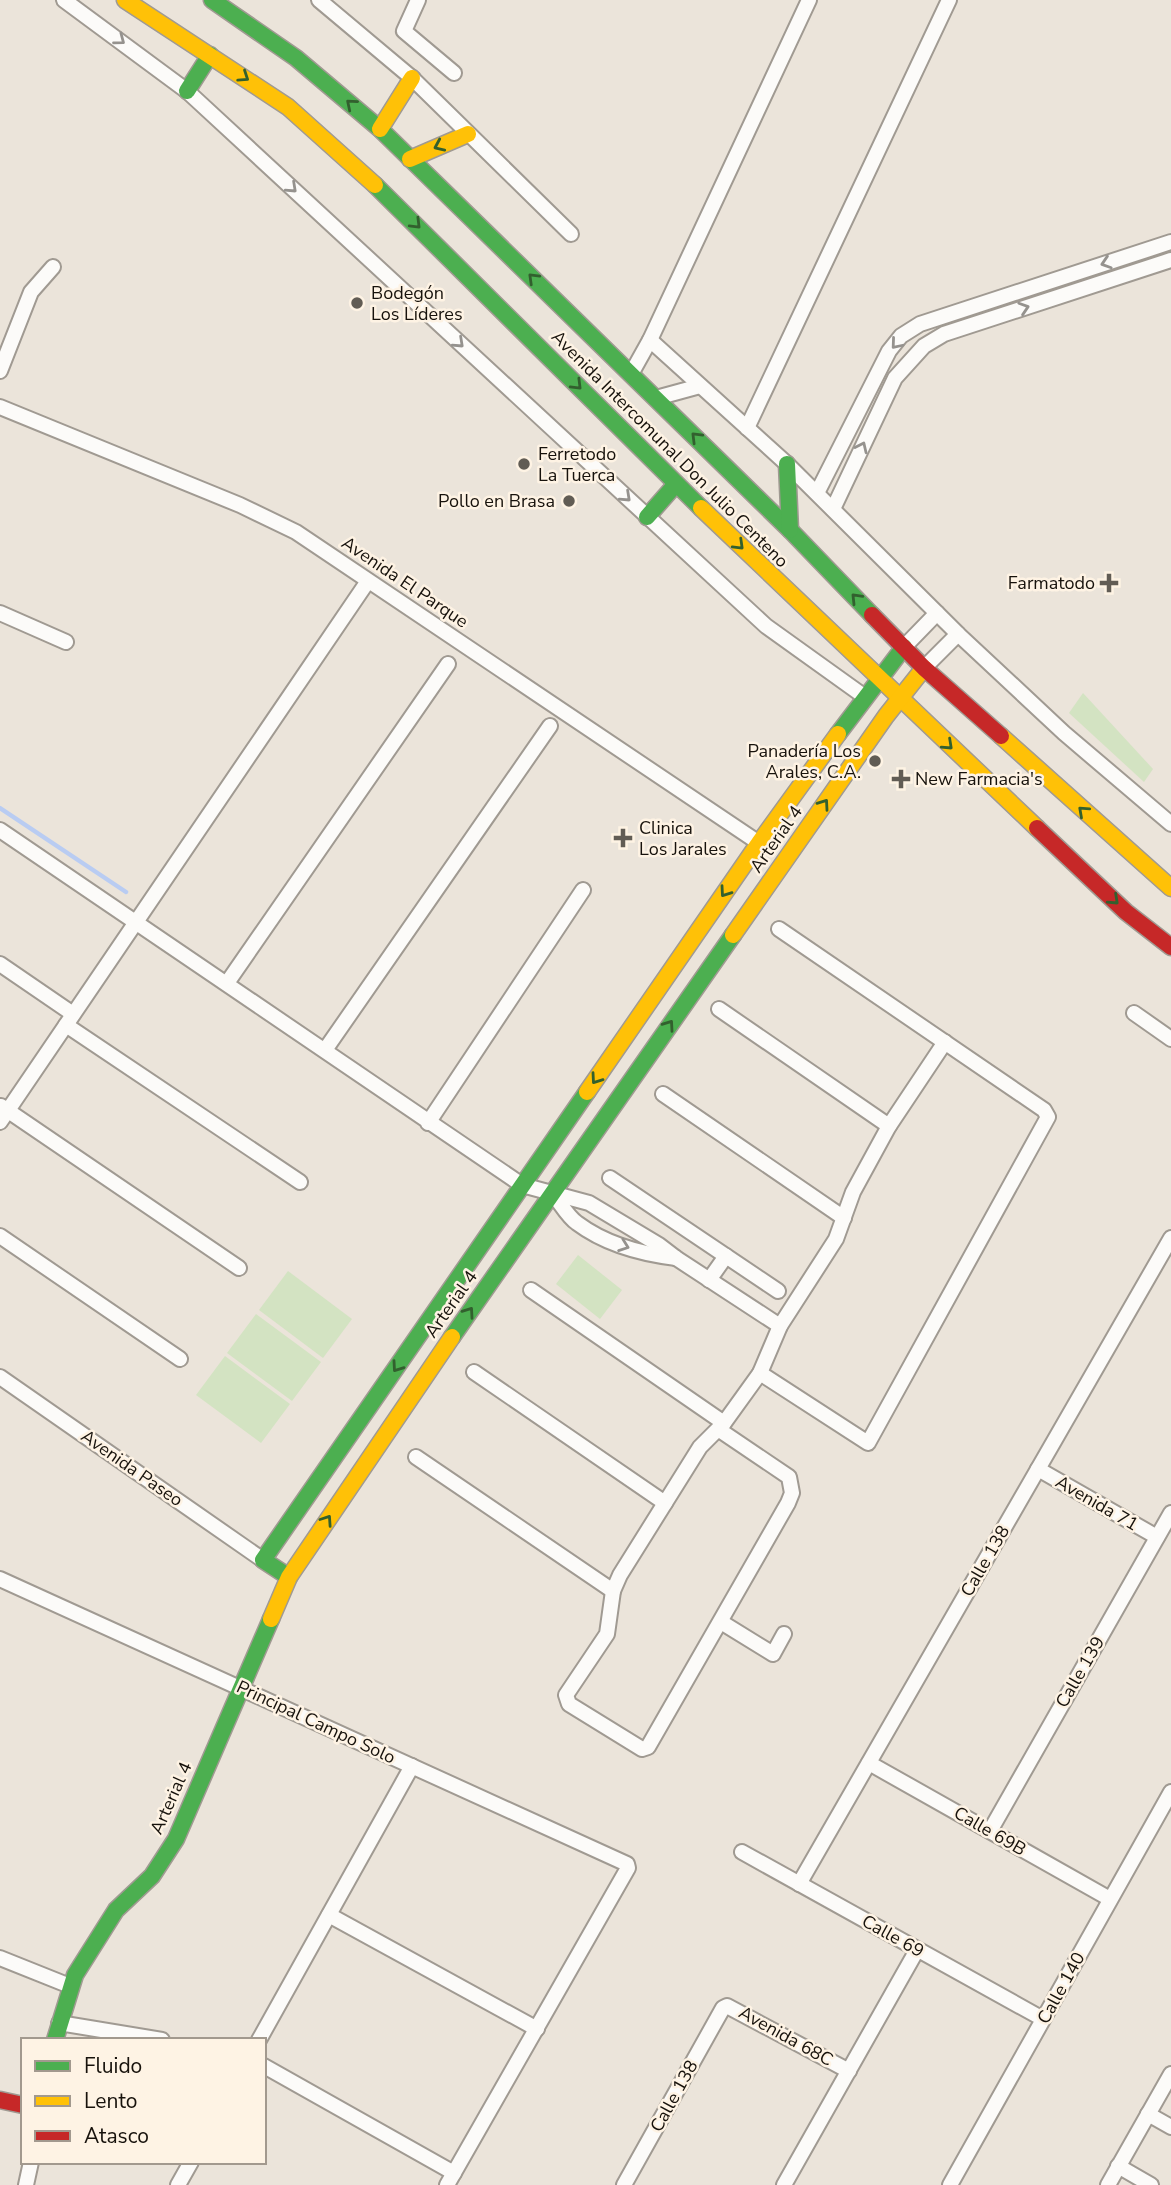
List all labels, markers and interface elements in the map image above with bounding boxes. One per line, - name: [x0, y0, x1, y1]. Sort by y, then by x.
- one-way arrow: [112, 32, 124, 44]
- one-way arrow: [236, 69, 249, 82]
- one-way arrow: [346, 100, 358, 113]
- one-way arrow: [434, 138, 446, 152]
- one-way arrow: [284, 180, 297, 192]
- one-way arrow: [408, 216, 421, 229]
- one-way arrow: [1101, 255, 1113, 269]
- one-way arrow: [528, 274, 541, 287]
- place label: Bodegón Los Líderes: [371, 281, 463, 326]
- marker: Bodegón Los Líderes: [349, 295, 365, 311]
- one-way arrow: [1018, 302, 1030, 316]
- street label: Avenida Intercomunal Don Julio Centeno: [546, 325, 794, 573]
- one-way arrow: [451, 334, 464, 347]
- one-way arrow: [892, 336, 904, 349]
- one-way arrow: [569, 377, 582, 390]
- one-way arrow: [691, 433, 704, 446]
- place label: Ferretodo La Tuerca: [538, 442, 616, 487]
- one-way arrow: [854, 442, 868, 454]
- marker: Ferretodo La Tuerca: [516, 456, 532, 472]
- place label: Pollo en Brasa: [438, 489, 555, 513]
- one-way arrow: [618, 489, 631, 502]
- marker: Pollo en Brasa: [561, 493, 577, 509]
- street label: Avenida El Parque: [337, 531, 473, 633]
- one-way arrow: [731, 536, 744, 549]
- place label: Farmatodo: [1008, 571, 1095, 595]
- marker: Farmatodo: [1101, 575, 1117, 591]
- one-way arrow: [852, 594, 865, 607]
- one-way arrow: [940, 737, 953, 749]
- place label: Panadería Los Arales, C.A.: [748, 739, 861, 784]
- marker: Panadería Los Arales, C.A.: [867, 753, 883, 769]
- place label: New Farmacia's: [915, 767, 1043, 791]
- marker: New Farmacia's: [893, 771, 909, 787]
- one-way arrow: [816, 799, 829, 812]
- street label: Arterial 4: [744, 801, 808, 877]
- one-way arrow: [1078, 807, 1091, 819]
- place label: Clinica Los Jarales: [639, 816, 727, 861]
- marker: Clinica Los Jarales: [613, 828, 633, 848]
- one-way arrow: [721, 884, 733, 897]
- one-way arrow: [1106, 892, 1119, 905]
- one-way arrow: [661, 1020, 673, 1033]
- one-way arrow: [592, 1071, 604, 1084]
- one-way arrow: [617, 1238, 629, 1252]
- street label: Arterial 4: [419, 1266, 483, 1342]
- one-way arrow: [461, 1307, 473, 1320]
- one-way arrow: [393, 1359, 405, 1372]
- street label: Avenida Paseo: [76, 1424, 188, 1512]
- street label: Avenida 71: [1051, 1470, 1143, 1536]
- one-way arrow: [319, 1515, 332, 1528]
- street label: Calle 138: [955, 1521, 1015, 1601]
- street label: Calle 139: [1050, 1632, 1110, 1712]
- street label: Principal Campo Solo: [233, 1675, 399, 1769]
- street label: Arterial 4: [144, 1758, 198, 1838]
- street label: Calle 69B: [949, 1801, 1031, 1861]
- street label: Calle 69: [858, 1909, 928, 1963]
- street label: Calle 140: [1031, 1948, 1091, 2028]
- street label: Avenida 68C: [735, 2000, 837, 2072]
- legend: [21, 2038, 266, 2164]
- text: Fluido: [84, 2052, 142, 2080]
- street label: Calle 138: [644, 2056, 704, 2136]
- text: Lento: [84, 2087, 137, 2115]
- text: Atasco: [84, 2122, 149, 2150]

